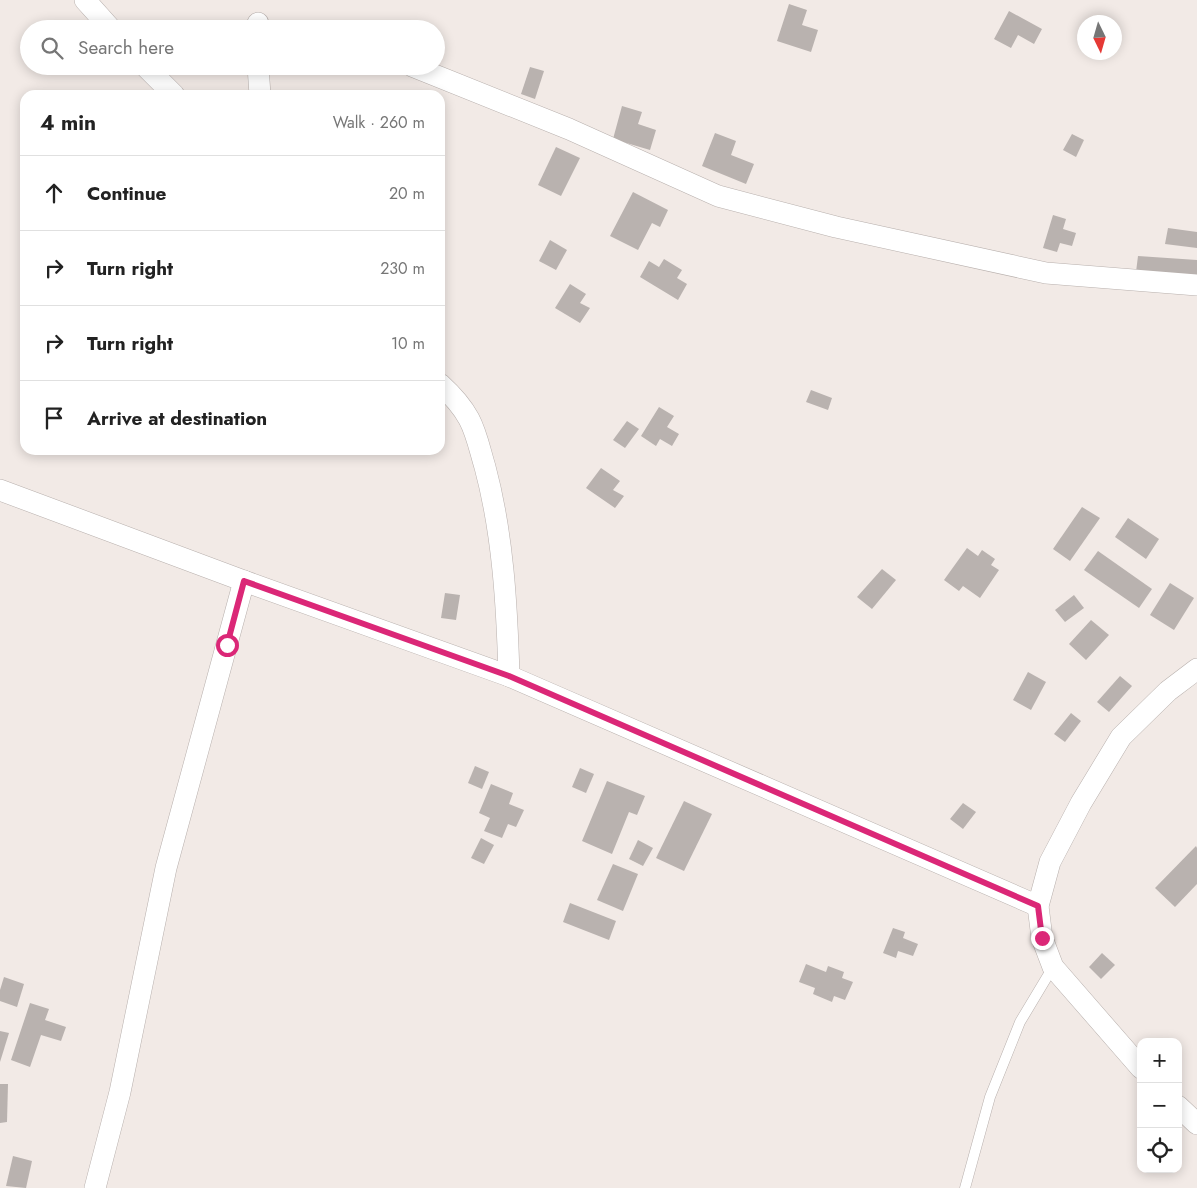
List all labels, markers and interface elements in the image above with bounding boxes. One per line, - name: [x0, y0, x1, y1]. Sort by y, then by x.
- north arrow: [1077, 15, 1122, 60]
- search box: [20, 20, 445, 75]
- icon: search: [38, 34, 66, 62]
- text: Search here: [78, 34, 174, 61]
- text: 4 min: [40, 108, 96, 138]
- text: Walk · 260 m: [333, 111, 425, 134]
- icon: ahead: [40, 179, 68, 207]
- text: Continue: [87, 180, 166, 207]
- text: 20 m: [389, 182, 425, 205]
- icon: right: [40, 254, 68, 282]
- text: Turn right: [87, 255, 173, 282]
- text: 230 m: [380, 257, 425, 280]
- icon: right: [40, 329, 68, 357]
- text: Turn right: [87, 330, 173, 357]
- text: 10 m: [391, 332, 425, 355]
- icon: arrive: [40, 404, 68, 432]
- text: Arrive at destination: [87, 405, 267, 432]
- route start: [216, 634, 239, 657]
- route end: [1031, 927, 1054, 950]
- map controls: [1137, 1038, 1182, 1173]
- button: +: [1137, 1038, 1182, 1083]
- button: −: [1137, 1083, 1182, 1128]
- button: locate: [1137, 1128, 1182, 1173]

